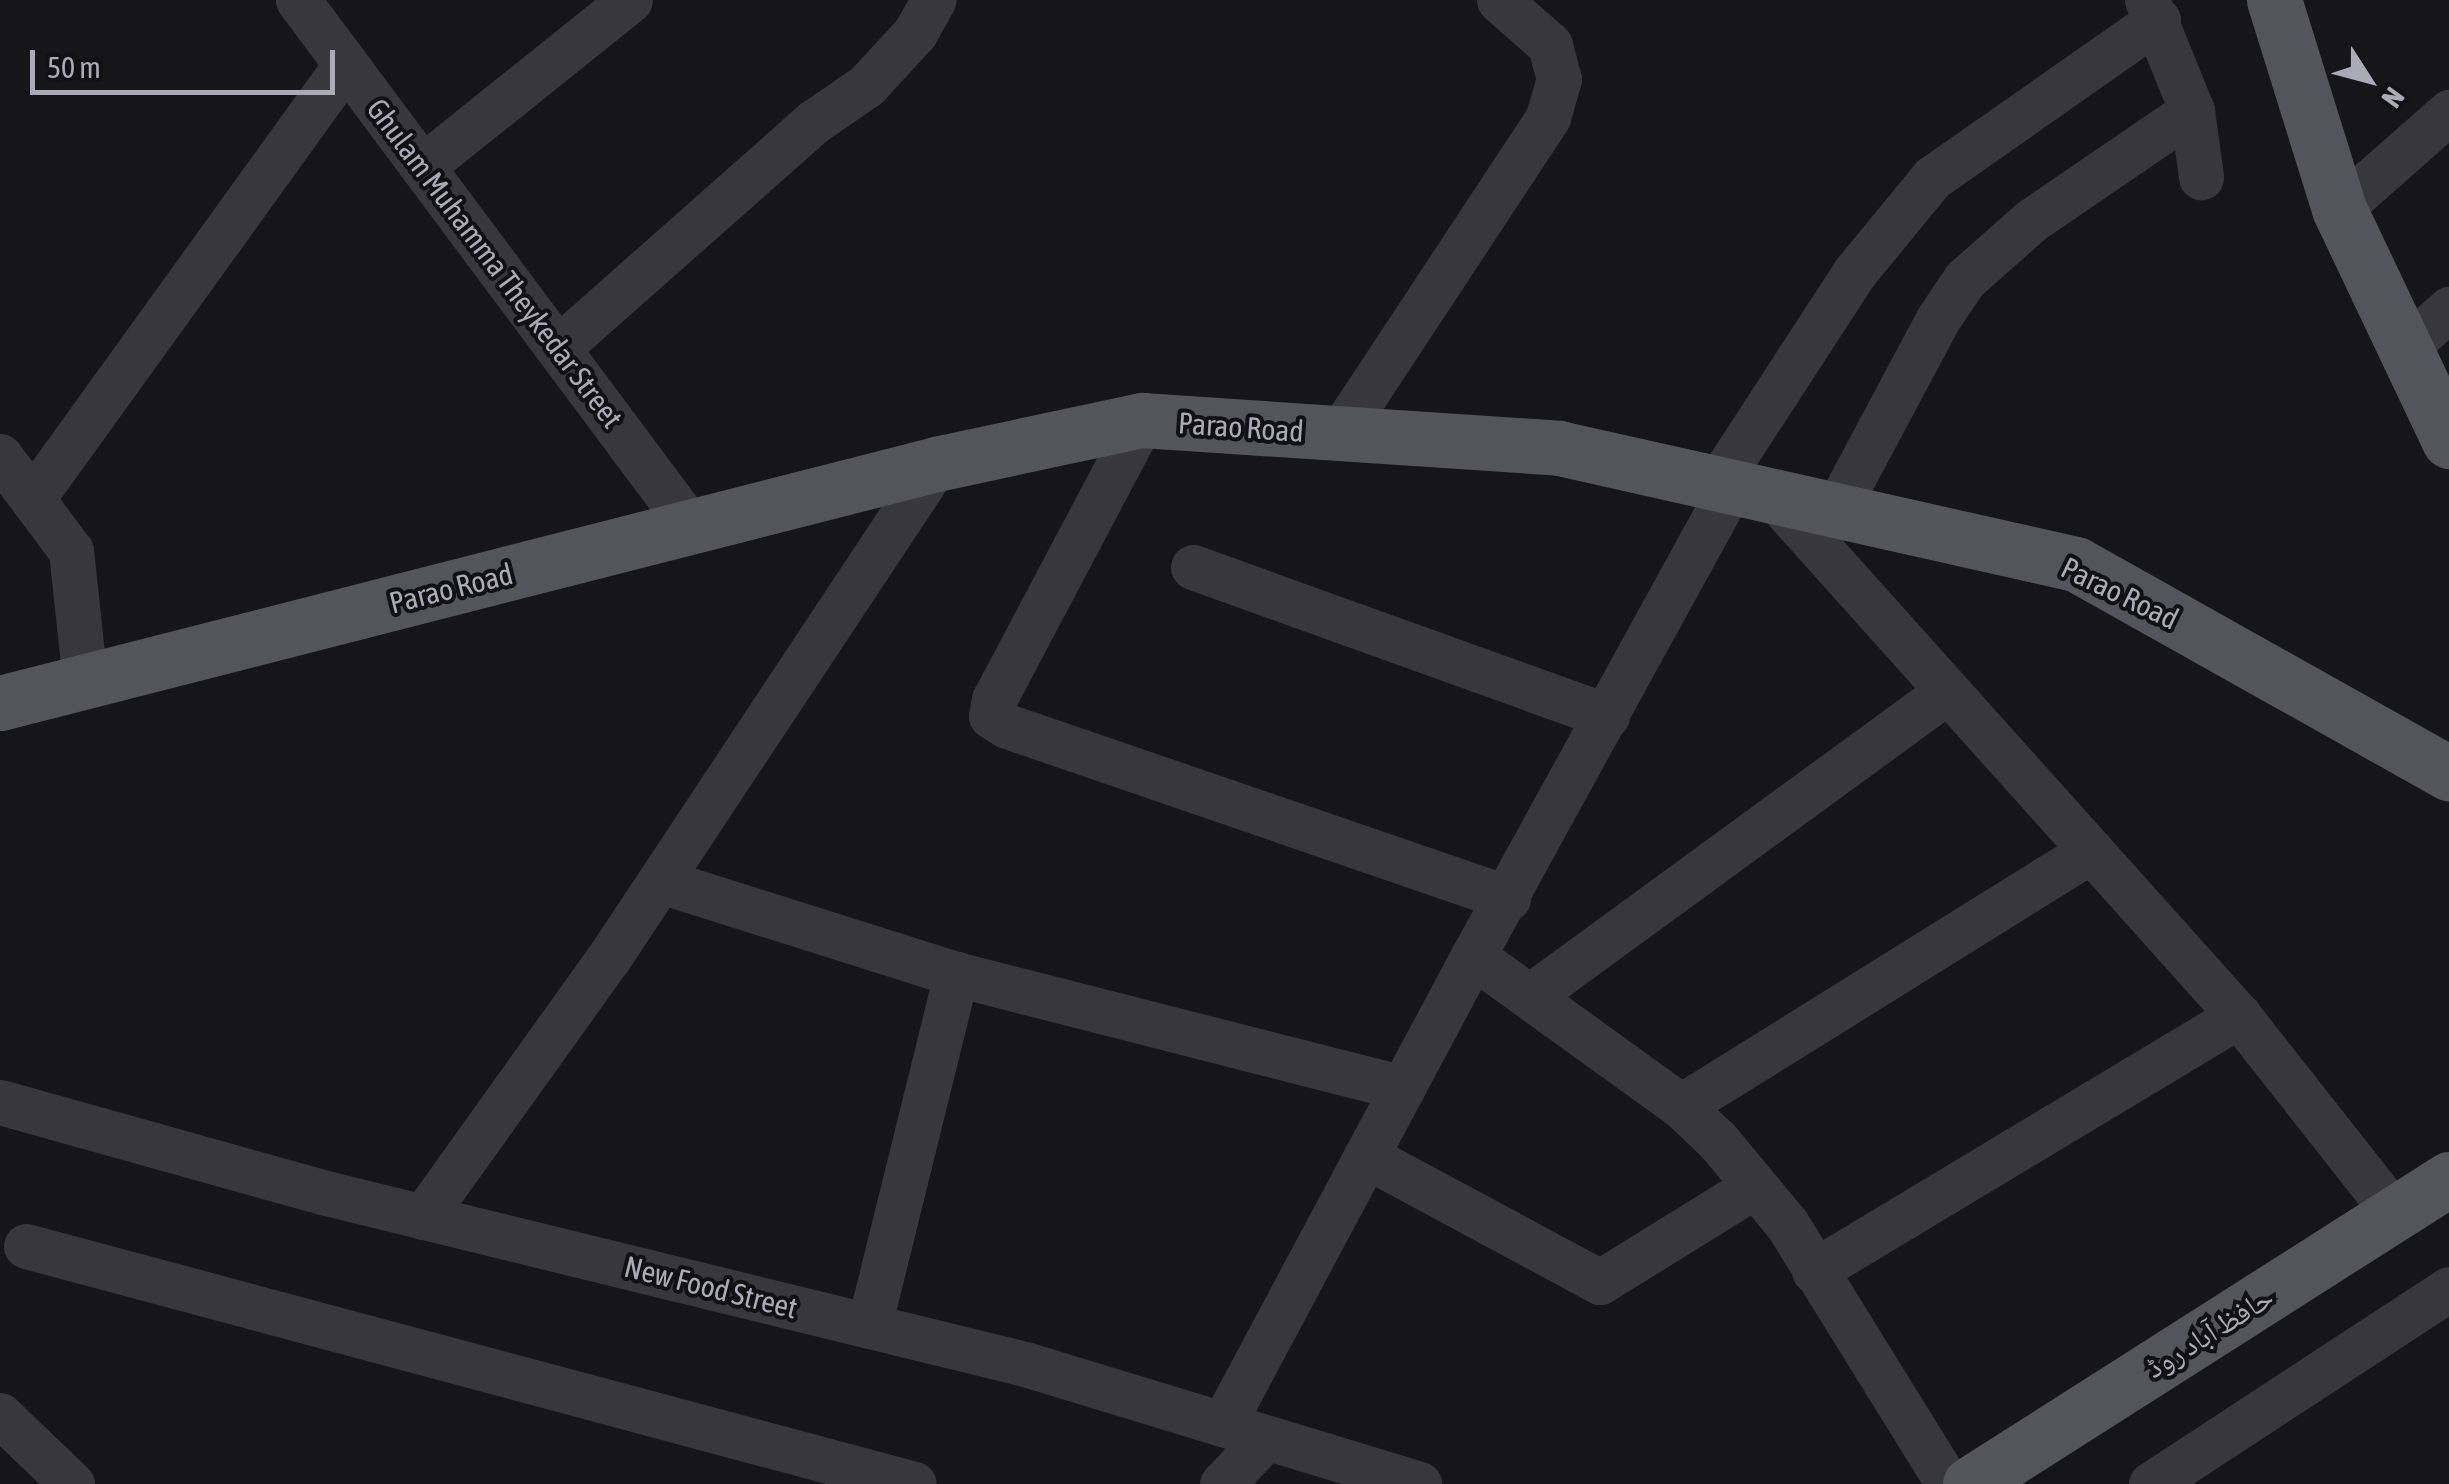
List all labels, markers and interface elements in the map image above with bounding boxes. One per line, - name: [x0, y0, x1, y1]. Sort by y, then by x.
- scale bar: [35, 30, 340, 92]
- north arrow: [2319, 30, 2419, 130]
- text: 50 m: [47, 50, 101, 84]
- text: N: [2375, 82, 2411, 114]
- street label: Ghulam Muhamma Theykedar Street: [359, 91, 631, 435]
- street label: Parao Road: [1177, 405, 1305, 449]
- street label: Parao Road: [2056, 549, 2184, 637]
- street label: Parao Road: [386, 555, 516, 621]
- street label: New Food Street: [621, 1248, 801, 1326]
- street label: حافظ آباد روڈ: [2138, 1279, 2280, 1385]

